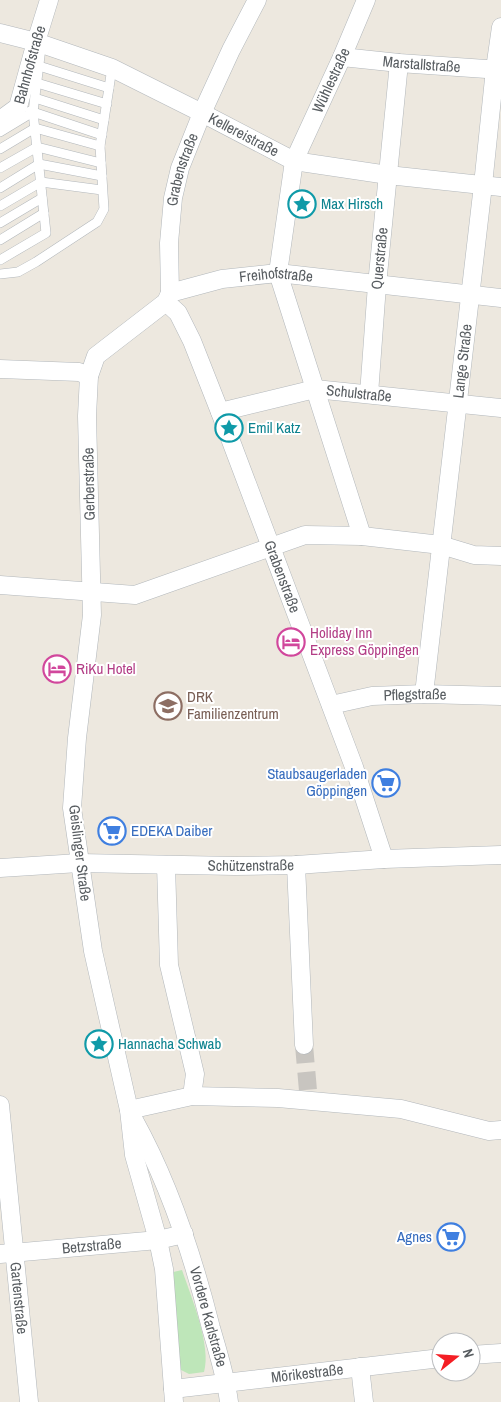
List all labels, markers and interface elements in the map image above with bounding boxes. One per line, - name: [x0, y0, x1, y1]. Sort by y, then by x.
- street label: Bahnhofstraße: [8, 23, 51, 106]
- street label: Wühlestraße: [307, 44, 355, 116]
- street label: Marstallstraße: [382, 50, 461, 77]
- street label: Kellereistraße: [205, 107, 283, 161]
- street label: Grabenstraße: [161, 129, 203, 207]
- place icon: Max Hirsch: [287, 189, 317, 219]
- place label: Max Hirsch: [321, 193, 383, 214]
- street label: Querstraße: [366, 226, 393, 290]
- street label: Freihofstraße: [238, 262, 314, 287]
- street label: Lange Straße: [447, 323, 477, 399]
- street label: Schulstraße: [325, 379, 393, 407]
- place icon: Emil Katz: [214, 413, 244, 443]
- place label: Emil Katz: [248, 417, 301, 438]
- street label: Gerberstraße: [77, 447, 100, 521]
- street label: Grabenstraße: [259, 537, 306, 616]
- place label: Holiday Inn Express Göppingen: [310, 622, 419, 660]
- hotel icon: Holiday Inn Express Göppingen: [276, 627, 306, 657]
- hotel icon: RiKu Hotel: [42, 654, 72, 684]
- place label: RiKu Hotel: [76, 658, 135, 679]
- street label: Pflegstraße: [383, 683, 447, 706]
- place label: DRK Familienzentrum: [187, 686, 279, 724]
- school or university icon: DRK Familienzentrum: [153, 691, 183, 721]
- place label: Staubsaugerladen Göppingen: [267, 763, 367, 801]
- supermarket icon: Staubsaugerladen Göppingen: [371, 768, 401, 798]
- street label: Geislinger Straße: [64, 803, 97, 903]
- supermarket icon: EDEKA Daiber: [97, 816, 127, 846]
- place label: EDEKA Daiber: [131, 820, 212, 841]
- street label: Schützenstraße: [208, 854, 294, 876]
- place icon: Hannacha Schwab: [84, 1029, 114, 1059]
- place label: Hannacha Schwab: [118, 1033, 221, 1054]
- supermarket icon: Agnes: [436, 1222, 466, 1252]
- place label: Agnes: [396, 1226, 432, 1247]
- street label: Betzstraße: [61, 1232, 122, 1258]
- street label: Gartenstraße: [5, 1261, 33, 1335]
- street label: Vordere Karlstraße: [185, 1264, 233, 1369]
- north arrow: [431, 1332, 481, 1382]
- text: N: [459, 1347, 478, 1360]
- street label: Mörikestraße: [270, 1358, 344, 1388]

